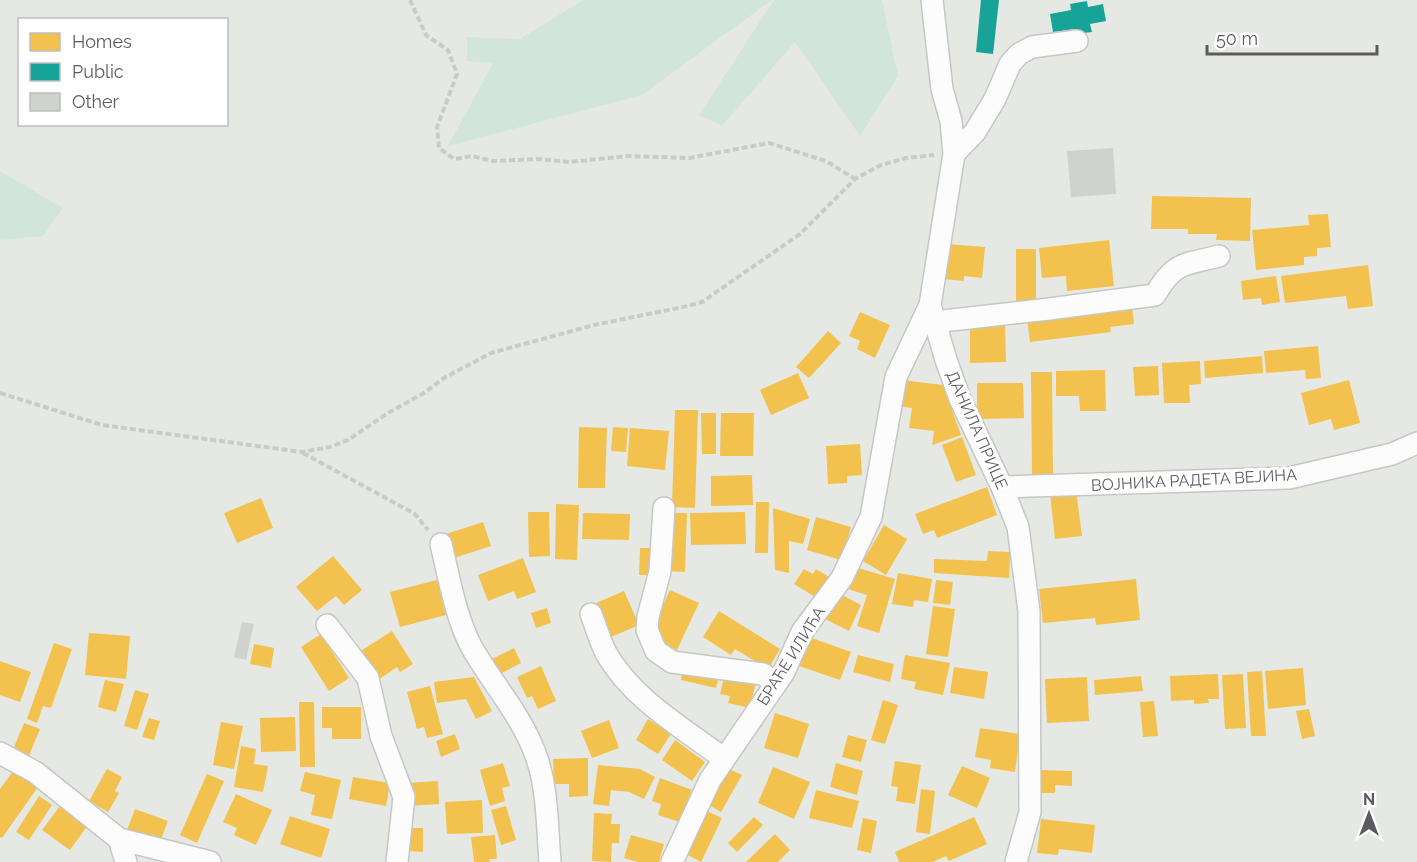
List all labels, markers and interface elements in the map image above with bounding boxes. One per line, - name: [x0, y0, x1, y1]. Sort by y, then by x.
- legend: [18, 18, 228, 126]
- scale bar: [1207, 18, 1376, 56]
- text: 50 m: [1216, 28, 1258, 49]
- text: Homes: [72, 31, 132, 52]
- text: Public: [72, 61, 124, 82]
- text: Other: [72, 91, 120, 112]
- street label: ДАНИЛА ПРИЦЕ: [942, 368, 1012, 492]
- street label: ВОЈНИКА РАДЕТА ВЕЈИНА: [1091, 465, 1298, 495]
- street label: БРАЋЕ ИЛИЋА: [753, 603, 829, 709]
- north arrow: [1339, 784, 1399, 844]
- text: N: [1363, 790, 1375, 809]

